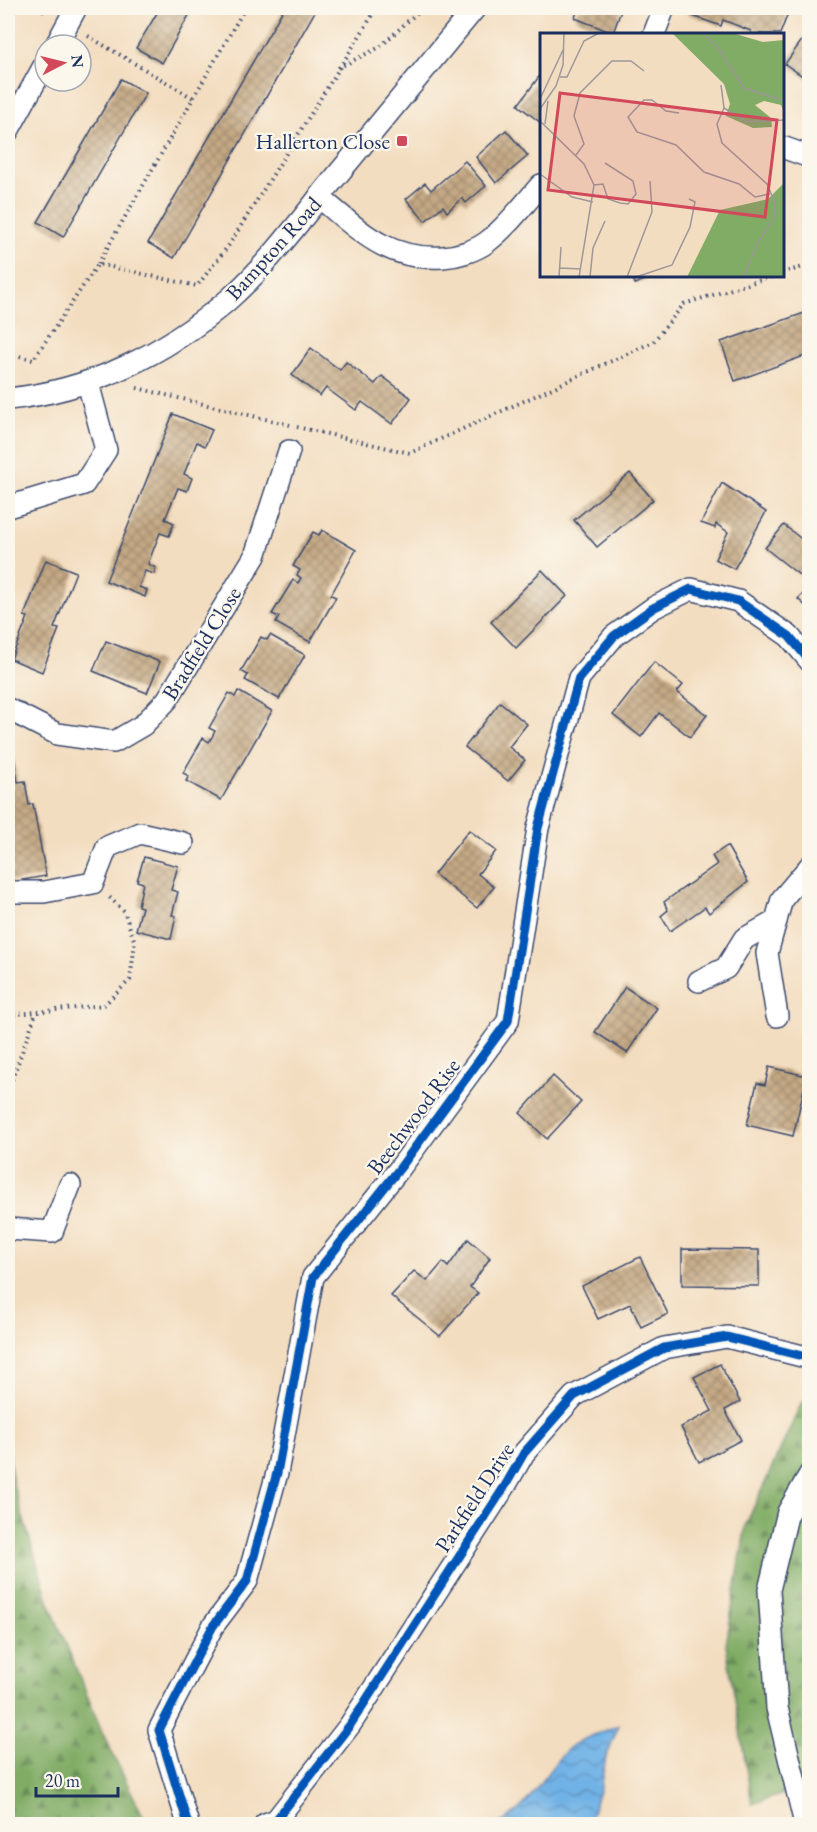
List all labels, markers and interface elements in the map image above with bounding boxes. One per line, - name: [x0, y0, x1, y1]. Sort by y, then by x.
- north arrow: [33, 33, 93, 93]
- inset map: [540, 33, 784, 278]
- text: N: [66, 54, 89, 69]
- place label: Hallerton Close: [256, 127, 390, 156]
- marker: Hallerton Close: [395, 134, 409, 148]
- street label: Bampton Road: [219, 190, 328, 306]
- street label: Bradfield Close: [155, 581, 248, 705]
- street label: Beechwood Rise: [360, 1052, 467, 1180]
- street label: Parkfield Drive: [428, 1436, 521, 1558]
- scale bar: [36, 1760, 118, 1798]
- text: 20 m: [45, 1769, 80, 1792]

